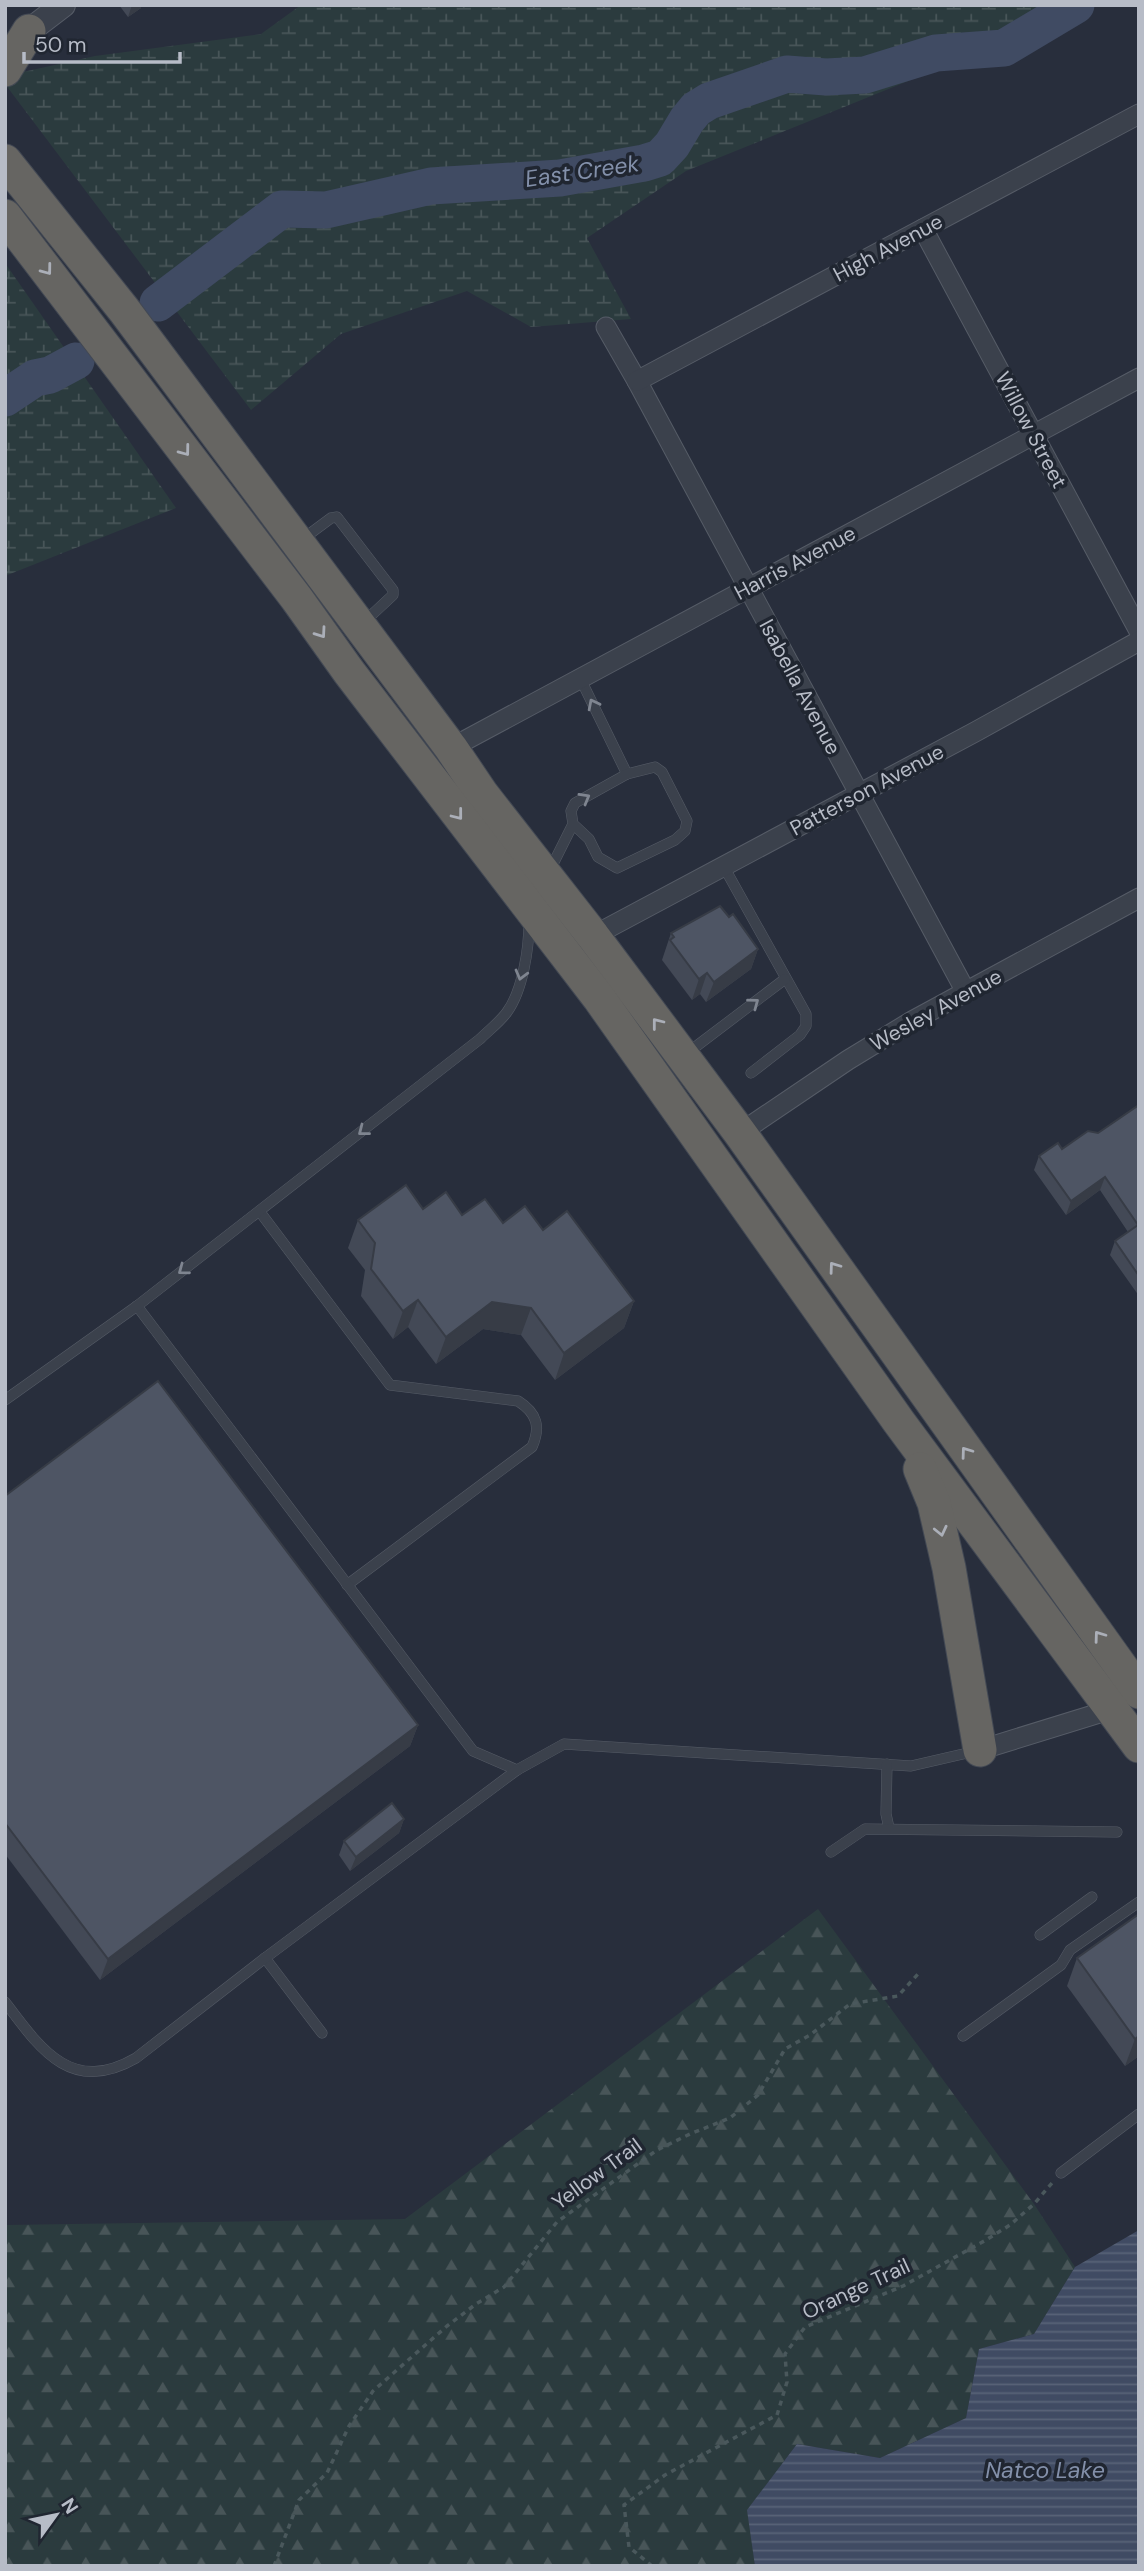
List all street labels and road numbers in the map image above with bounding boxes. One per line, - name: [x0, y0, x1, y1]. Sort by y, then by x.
- street label: High Avenue: [828, 207, 948, 289]
- street label: Willow Street: [989, 367, 1073, 493]
- street label: Harris Avenue: [729, 519, 861, 607]
- street label: Isabella Avenue: [753, 614, 848, 760]
- street label: Patterson Avenue: [785, 738, 949, 842]
- street label: Wesley Avenue: [865, 962, 1007, 1058]
- street label: Yellow Trail: [546, 2132, 648, 2216]
- street label: Orange Trail: [798, 2252, 914, 2326]

